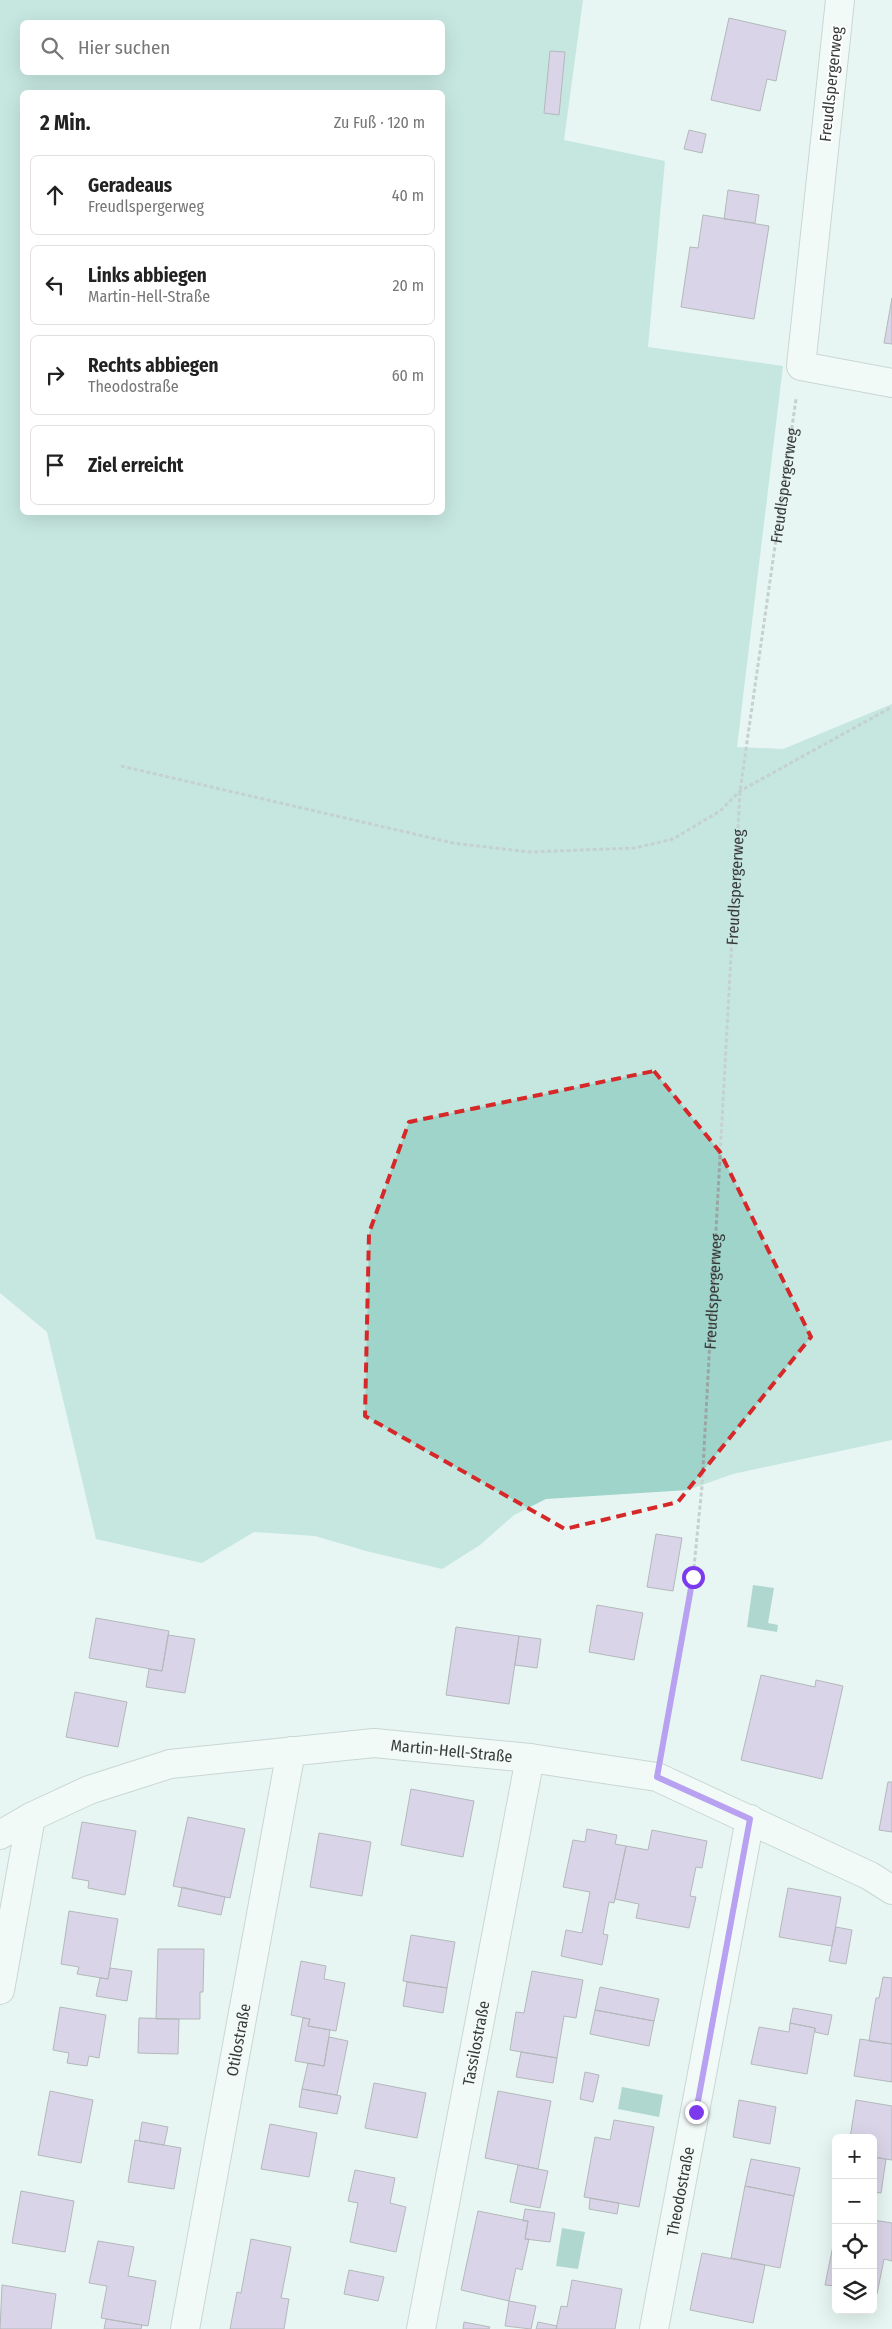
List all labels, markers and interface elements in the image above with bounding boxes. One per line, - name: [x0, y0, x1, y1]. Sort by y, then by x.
- search box: [20, 20, 445, 75]
- street label: Freudlspergerweg: [815, 25, 847, 143]
- icon: search: [38, 34, 66, 62]
- text: Hier suchen: [78, 36, 170, 59]
- text: 2 Min.: [40, 110, 90, 136]
- text: Zu Fuß · 120 m: [334, 113, 425, 132]
- text: Geradeaus: [88, 174, 172, 197]
- icon: ahead: [41, 181, 69, 209]
- text: 40 m: [392, 186, 424, 205]
- text: Freudlspergerweg: [88, 197, 204, 216]
- text: Links abbiegen: [88, 264, 207, 287]
- icon: left: [41, 271, 69, 299]
- text: 20 m: [393, 276, 424, 295]
- text: Martin-Hell-Straße: [88, 287, 210, 306]
- text: Rechts abbiegen: [88, 354, 218, 377]
- icon: right: [41, 361, 69, 389]
- text: 60 m: [392, 366, 424, 385]
- text: Theodostraße: [88, 377, 179, 396]
- street label: Freudlspergerweg: [766, 426, 801, 544]
- icon: arrive: [41, 451, 69, 479]
- text: Ziel erreicht: [88, 454, 184, 477]
- street label: Freudlspergerweg: [722, 828, 747, 946]
- street label: Freudlspergerweg: [700, 1233, 725, 1350]
- route start: [682, 1566, 705, 1589]
- street label: Martin-Hell-Straße: [390, 1735, 514, 1766]
- street label: Tassilostraße: [458, 1999, 493, 2087]
- street label: Otilostraße: [222, 2002, 254, 2078]
- route end: [685, 2101, 708, 2124]
- map controls: [832, 2134, 877, 2314]
- button: +: [832, 2134, 877, 2179]
- street label: Theodostraße: [662, 2145, 698, 2238]
- button: −: [832, 2179, 877, 2224]
- button: locate: [832, 2224, 877, 2269]
- button: layers: [832, 2269, 877, 2314]

